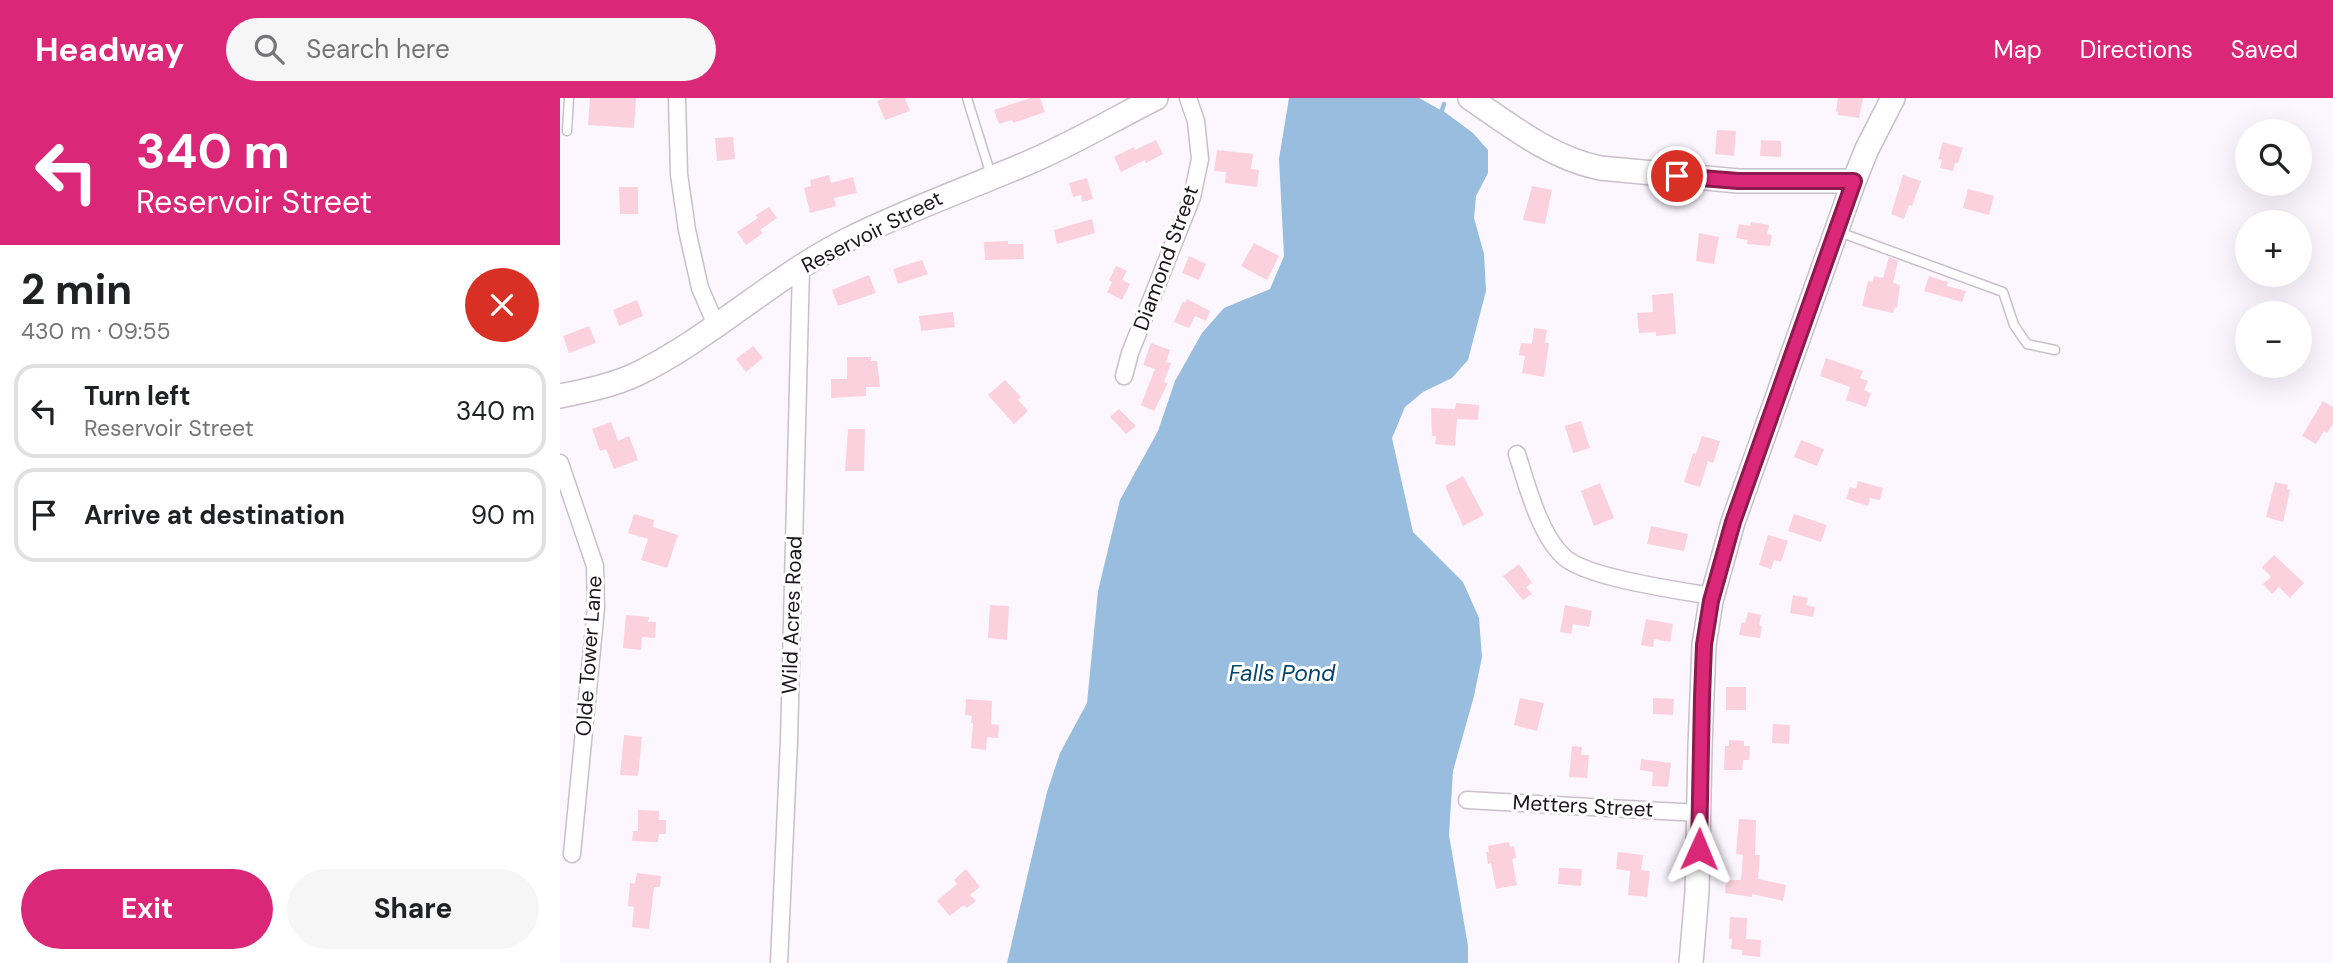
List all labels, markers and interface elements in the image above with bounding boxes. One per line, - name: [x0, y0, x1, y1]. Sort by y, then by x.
- search box: [226, 18, 716, 81]
- text: Headway: [35, 28, 184, 71]
- icon: search: [250, 30, 288, 68]
- text: Search here: [306, 32, 450, 66]
- text: Map: [1994, 34, 2042, 65]
- text: Directions: [2080, 34, 2193, 65]
- text: Saved: [2231, 34, 2298, 65]
- text: 340 m: [136, 119, 290, 183]
- map controls: [2235, 119, 2312, 378]
- button: search: [2235, 119, 2312, 196]
- icon: left: [21, 126, 112, 217]
- pin: [1647, 146, 1707, 206]
- icon: arrive: [1658, 157, 1696, 195]
- text: Reservoir Street: [136, 181, 372, 223]
- street label: Diamond Street: [1127, 182, 1205, 334]
- street label: Reservoir Street: [797, 184, 947, 280]
- button: +: [2235, 210, 2312, 287]
- text: 2 min: [21, 262, 132, 317]
- button: close: [465, 268, 539, 342]
- button: −: [2235, 301, 2312, 378]
- text: 430 m · 09:55: [21, 316, 171, 346]
- text: Turn left: [84, 379, 191, 413]
- icon: left: [25, 392, 63, 430]
- text: 340 m: [456, 394, 535, 428]
- text: Reservoir Street: [84, 413, 254, 443]
- icon: arrive: [25, 496, 63, 534]
- text: Arrive at destination: [84, 498, 345, 532]
- text: 90 m: [471, 498, 535, 532]
- street label: Wild Acres Road: [775, 535, 809, 695]
- street label: Olde Tower Lane: [569, 575, 609, 737]
- water label: Falls Pond: [1229, 658, 1336, 688]
- street label: Metters Street: [1512, 788, 1654, 824]
- position arrow: [1662, 812, 1736, 886]
- button: Exit: [21, 869, 273, 949]
- button: Share: [287, 869, 539, 949]

